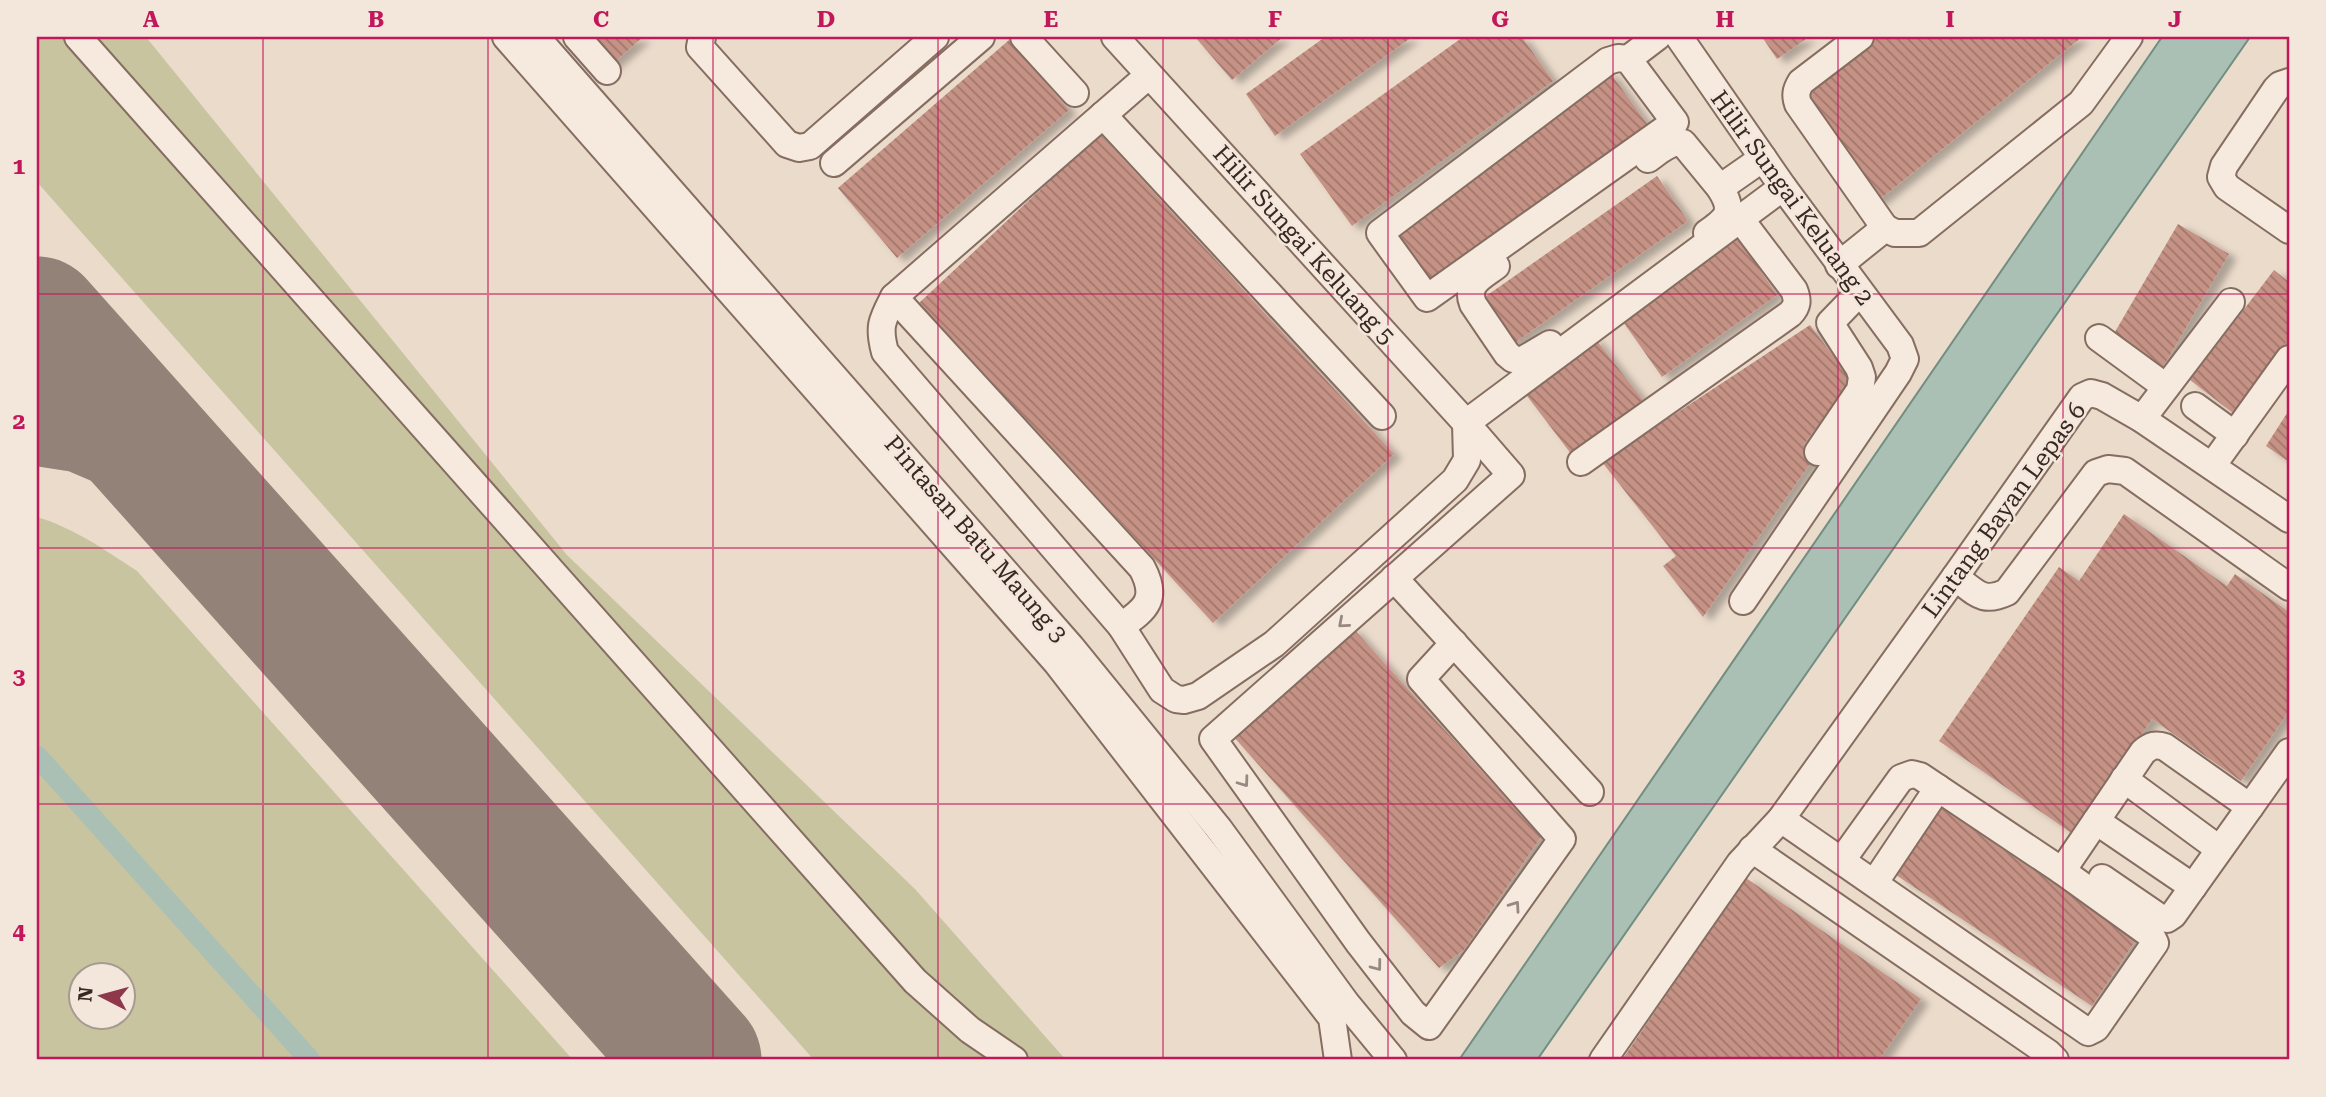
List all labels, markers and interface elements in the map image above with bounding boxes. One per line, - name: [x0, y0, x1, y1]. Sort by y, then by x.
- text: A: [143, 6, 160, 33]
- text: B: [368, 6, 384, 33]
- text: C: [593, 6, 609, 33]
- text: D: [817, 6, 835, 33]
- text: E: [1044, 6, 1058, 33]
- text: F: [1268, 6, 1282, 33]
- text: G: [1491, 6, 1509, 33]
- text: H: [1716, 6, 1735, 33]
- text: I: [1945, 6, 1955, 33]
- text: J: [2168, 6, 2182, 33]
- street label: Hilir Sungai Keluang 2: [1705, 85, 1879, 311]
- street label: Hilir Sungai Keluang 5: [1207, 140, 1401, 350]
- text: 1: [13, 153, 26, 180]
- street label: Lintang Bayan Lepas 6: [1917, 397, 2091, 623]
- text: 2: [13, 408, 25, 435]
- street label: Pintasan Batu Maung 3: [879, 430, 1073, 648]
- one-way arrow: [1339, 615, 1352, 627]
- text: 3: [13, 663, 26, 690]
- one-way arrow: [1235, 774, 1248, 787]
- one-way arrow: [1507, 901, 1519, 914]
- text: 4: [13, 918, 26, 945]
- one-way arrow: [1369, 958, 1381, 971]
- north arrow: [66, 960, 136, 1030]
- text: N: [73, 985, 98, 1003]

